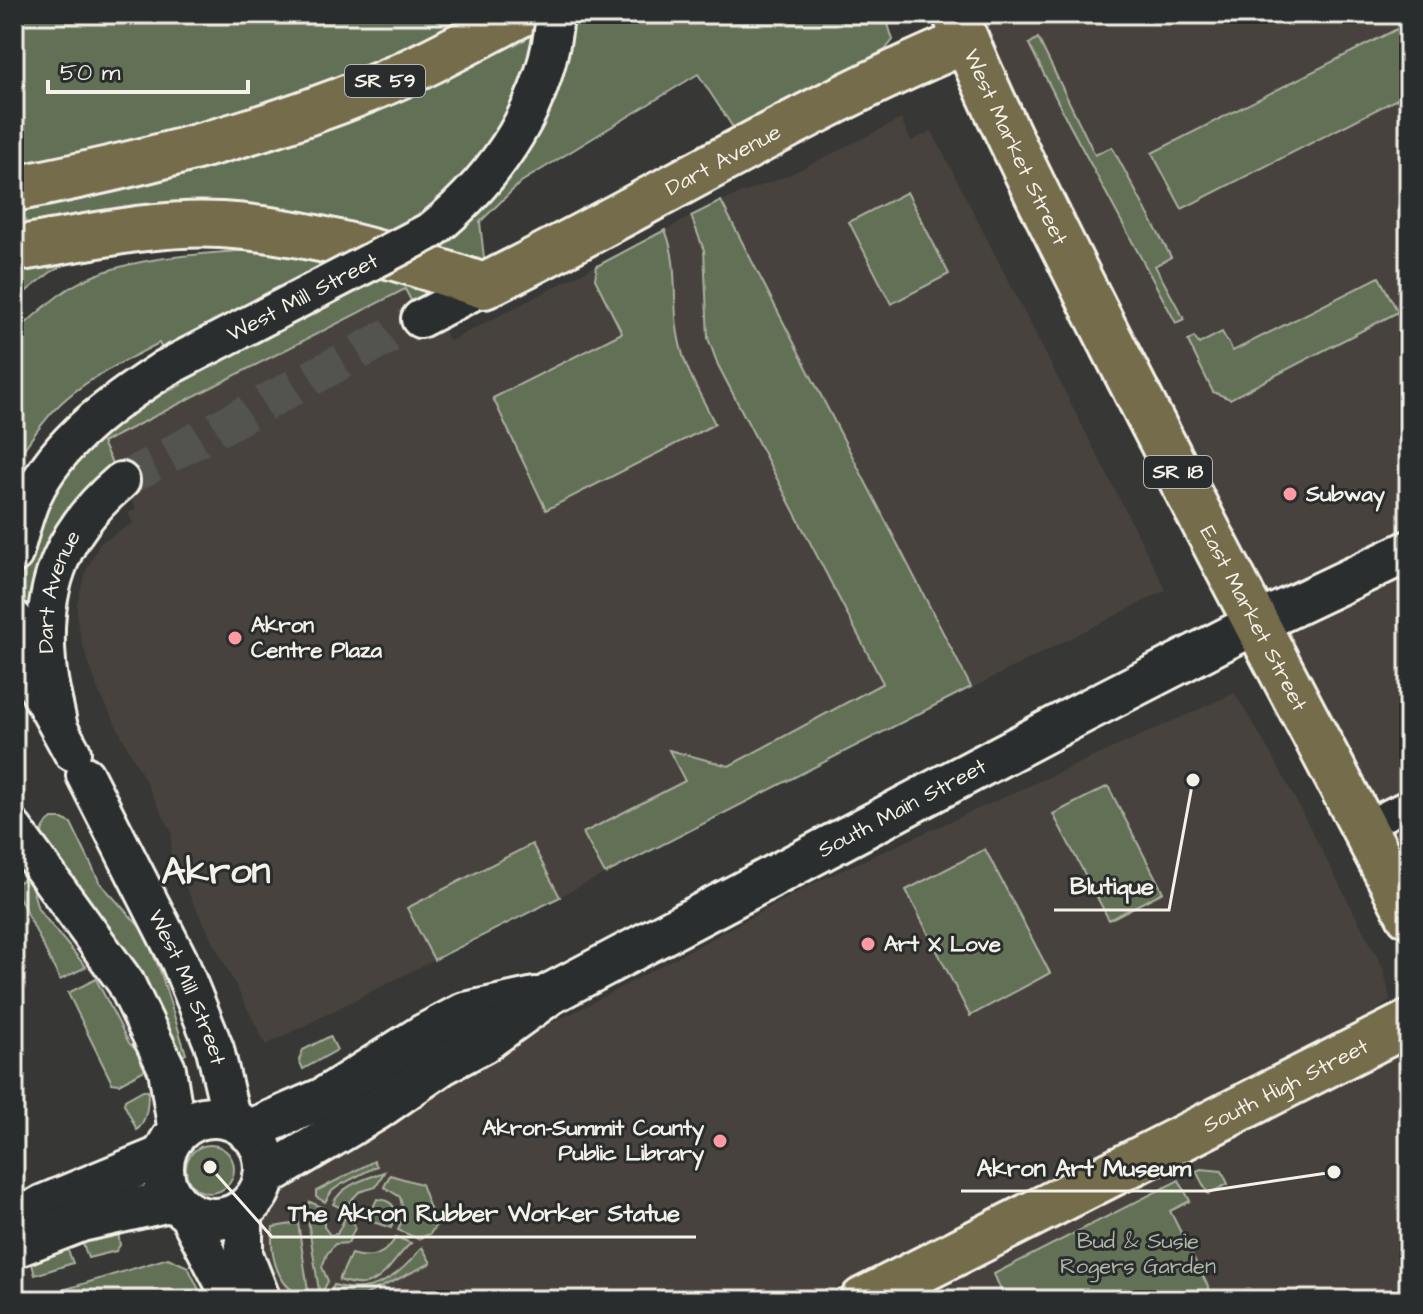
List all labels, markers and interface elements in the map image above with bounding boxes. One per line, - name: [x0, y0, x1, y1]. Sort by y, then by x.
- scale bar: [48, 44, 248, 94]
- street label: West Market Street: [956, 44, 1076, 251]
- text: 50 m: [60, 56, 121, 90]
- road number: SR 59: [345, 65, 425, 97]
- street label: Dart Avenue: [660, 116, 786, 204]
- street label: West Mill Street: [221, 245, 384, 349]
- road number: SR 18: [1144, 456, 1212, 488]
- place label: Subway: [1305, 479, 1386, 512]
- marker: Subway: [1281, 485, 1299, 503]
- street label: East Market Street: [1192, 520, 1315, 717]
- street label: Dart Avenue: [30, 524, 88, 654]
- place label: Akron Centre Plaza: [251, 610, 383, 666]
- marker: Akron Centre Plaza: [226, 629, 244, 647]
- street label: South Main Street: [812, 751, 992, 865]
- district label: Akron: [161, 846, 271, 898]
- callout: Blutique: [1054, 862, 1169, 910]
- text: Blutique: [1070, 870, 1154, 904]
- street label: West Mill Street: [140, 904, 234, 1068]
- place label: Art X Love: [884, 929, 1001, 960]
- marker: Art X Love: [859, 935, 877, 953]
- street label: South High Street: [1198, 1031, 1374, 1141]
- place label: Akron-Summit County Public Library: [482, 1113, 705, 1171]
- marker: Akron-Summit County Public Library: [711, 1132, 729, 1150]
- callout: Akron Art Museum: [961, 1143, 1207, 1191]
- text: Akron Art Museum: [977, 1152, 1191, 1186]
- callout: The Akron Rubber Worker Statue: [272, 1189, 696, 1237]
- text: The Akron Rubber Worker Statue: [287, 1197, 680, 1231]
- park label: Bud & Susie Rogers Garden: [1060, 1226, 1216, 1283]

